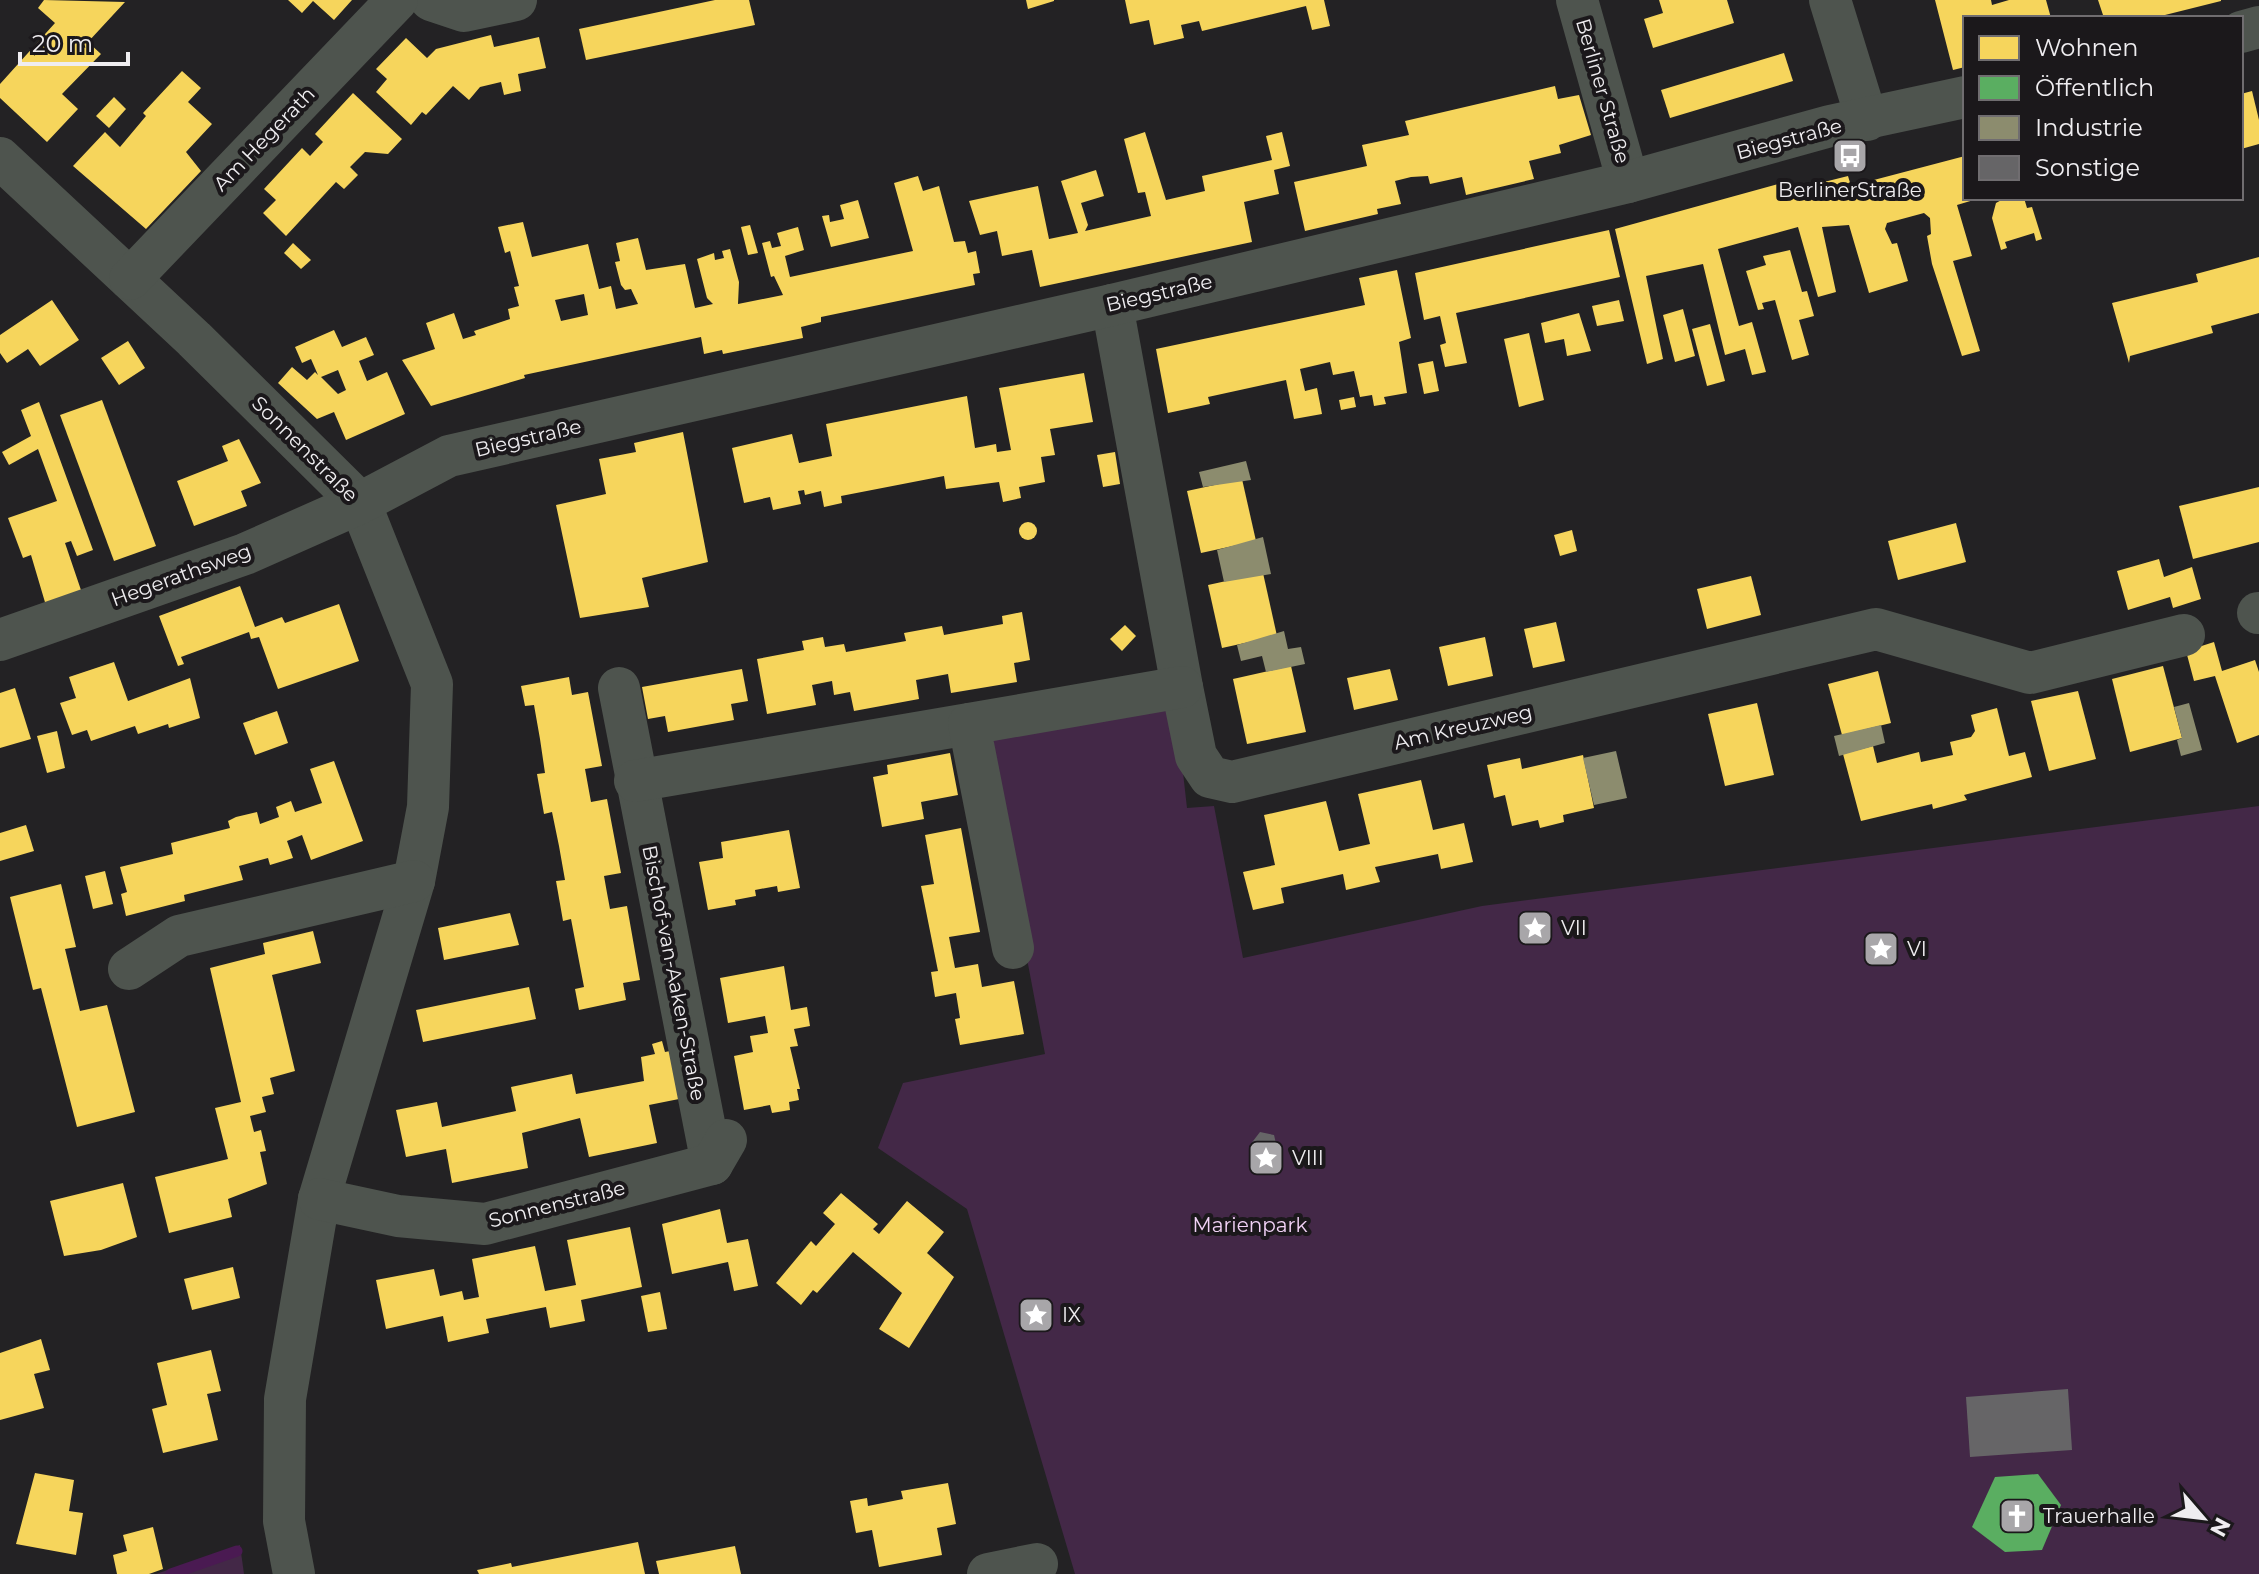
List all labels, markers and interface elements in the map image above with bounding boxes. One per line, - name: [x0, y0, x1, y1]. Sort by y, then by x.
- scale bar: [20, 16, 128, 66]
- street label: Berliner Straße: [1571, 16, 1635, 166]
- legend: [1963, 16, 2243, 200]
- text: 20 m: [32, 29, 93, 58]
- text: Wohnen: [2035, 33, 2139, 62]
- text: Öffentlich: [2035, 73, 2154, 102]
- street label: Am Hegerath: [208, 82, 320, 196]
- street label: Biegstraße: [1733, 113, 1845, 165]
- text: Industrie: [2035, 113, 2143, 142]
- bus stop icon: BerlinerStraße: [1831, 137, 1869, 175]
- text: Sonstige: [2035, 153, 2140, 182]
- place label: BerlinerStraße: [1778, 178, 1922, 202]
- street label: Biegstraße: [1103, 269, 1215, 317]
- street label: Sonnenstraße: [247, 391, 363, 507]
- street label: Biegstraße: [472, 414, 584, 462]
- street label: Hegerathsweg: [108, 539, 254, 611]
- street label: Am Kreuzweg: [1392, 699, 1534, 755]
- street label: Bischof-van-Aaken-Straße: [637, 843, 711, 1103]
- place icon: VII: [1516, 909, 1554, 947]
- place label: VII: [1561, 916, 1587, 940]
- place icon: VI: [1862, 930, 1900, 968]
- place label: VI: [1907, 937, 1927, 961]
- place icon: VIII: [1247, 1139, 1285, 1177]
- place label: VIII: [1292, 1146, 1324, 1170]
- street label: Sonnenstraße: [486, 1175, 628, 1233]
- park label: Marienpark: [1193, 1213, 1307, 1237]
- place icon: IX: [1017, 1296, 1055, 1334]
- place label: IX: [1062, 1303, 1081, 1327]
- north arrow: [2163, 1478, 2243, 1558]
- church icon: Trauerhalle: [1998, 1497, 2036, 1535]
- place label: Trauerhalle: [2043, 1504, 2155, 1528]
- text: N: [2204, 1513, 2236, 1541]

